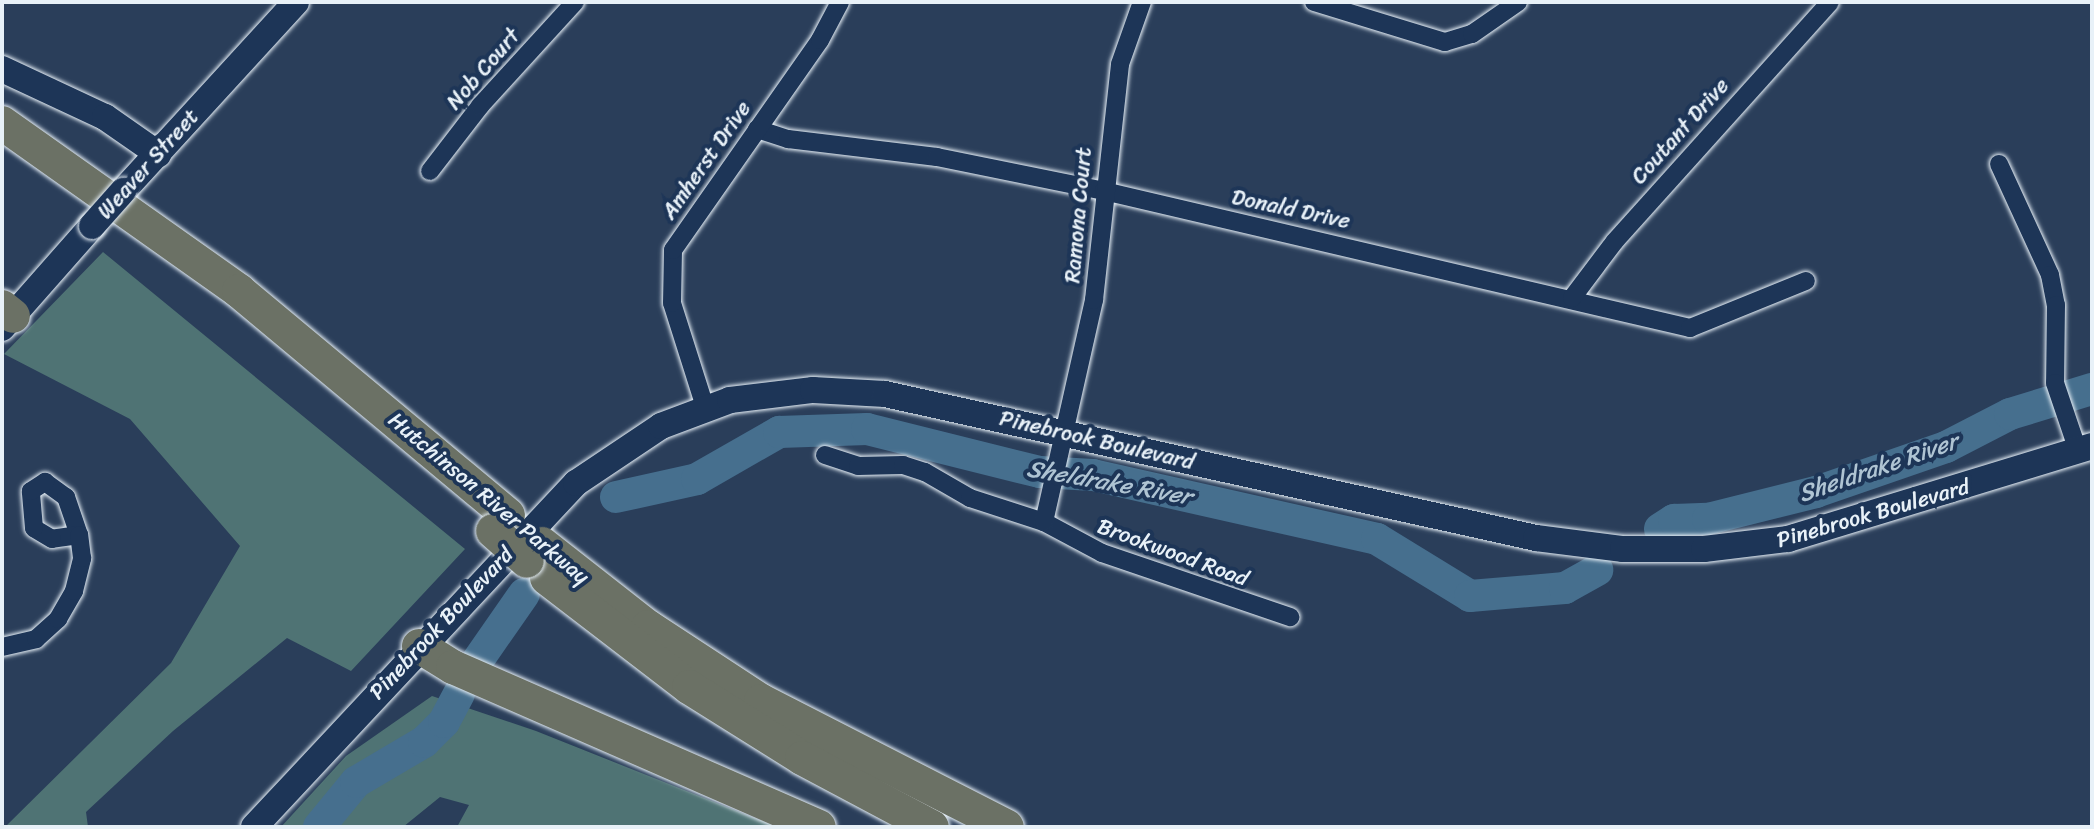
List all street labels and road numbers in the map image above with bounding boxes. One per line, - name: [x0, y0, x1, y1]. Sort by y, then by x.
- street label: Nob Court: [440, 23, 526, 115]
- street label: Coutant Drive: [1625, 73, 1735, 189]
- street label: Amherst Drive: [655, 96, 757, 224]
- street label: Weaver Street: [92, 104, 204, 224]
- street label: Ramona Court: [1059, 146, 1097, 284]
- street label: Donald Drive: [1229, 184, 1353, 234]
- street label: Pinebrook Boulevard: [997, 405, 1197, 475]
- street label: Hutchinson River Parkway: [383, 406, 595, 590]
- street label: Pinebrook Boulevard: [1774, 473, 1972, 553]
- street label: Brookwood Road: [1094, 512, 1252, 592]
- street label: Pinebrook Boulevard: [364, 541, 518, 705]

